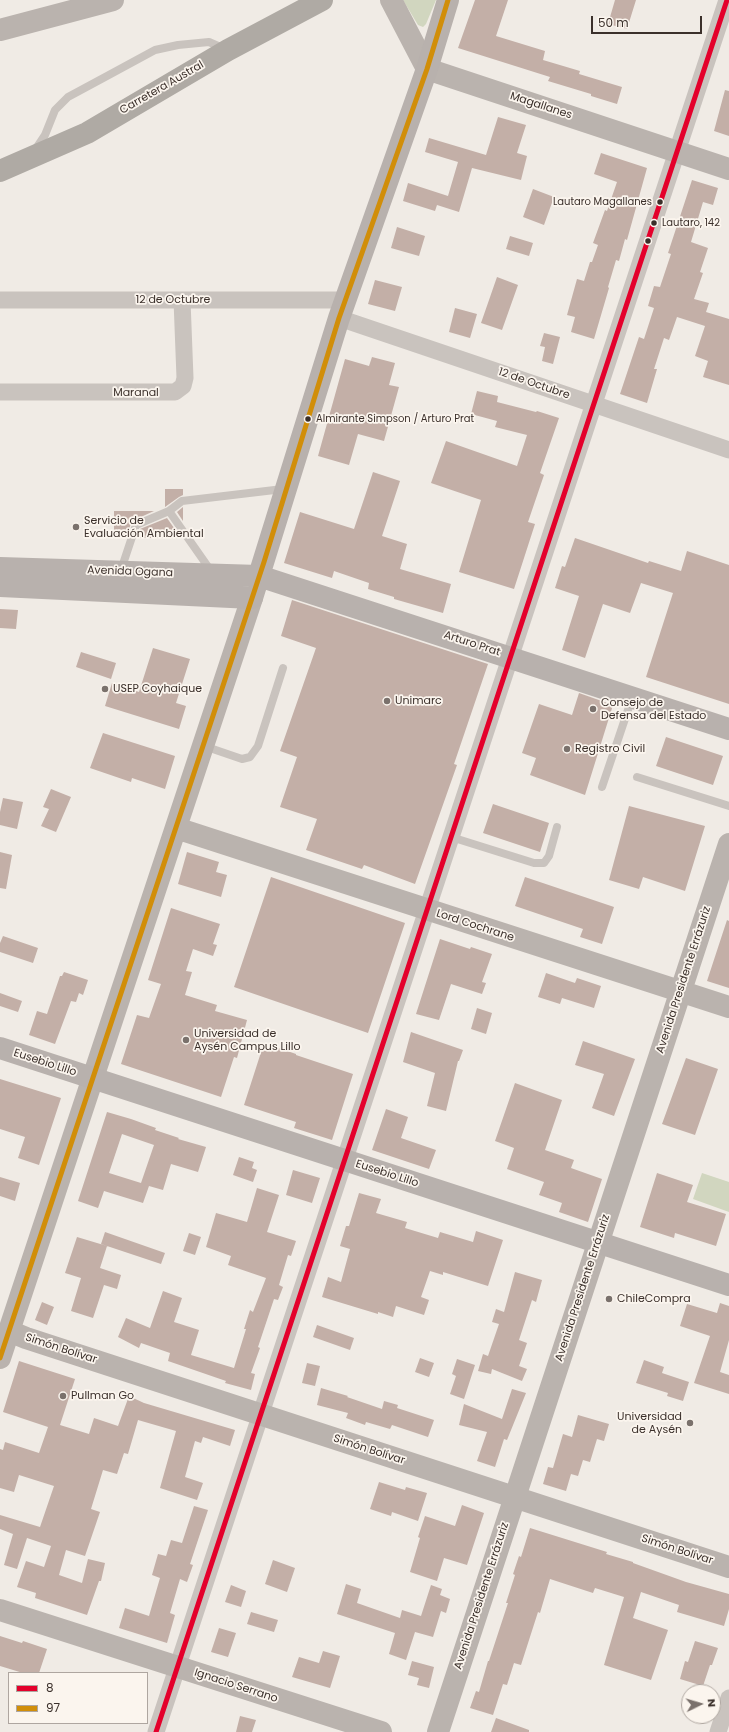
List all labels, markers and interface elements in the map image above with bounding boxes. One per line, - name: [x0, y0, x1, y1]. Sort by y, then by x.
- scale bar: [593, 8, 704, 34]
- text: 50 m: [598, 14, 629, 31]
- street label: Carretera Austral: [118, 59, 206, 117]
- street label: Magallanes: [508, 90, 574, 122]
- place label: Lautaro Magallanes: [553, 196, 652, 208]
- marker: Lautaro Magallanes: [655, 197, 665, 207]
- place label: Lautaro, 142: [662, 217, 720, 229]
- marker: Lautaro, 142: [649, 218, 659, 228]
- unlabelled marker: [643, 236, 653, 246]
- street label: 12 de Octubre: [136, 293, 210, 307]
- street label: 12 de Octubre: [497, 366, 571, 402]
- street label: Maranal: [113, 386, 159, 400]
- place label: Almirante Simpson / Arturo Prat: [316, 413, 474, 425]
- marker: Almirante Simpson / Arturo Prat: [303, 414, 313, 424]
- place label: Servicio de Evaluación Ambiental: [84, 514, 204, 540]
- marker: Servicio de Evaluación Ambiental: [71, 522, 81, 532]
- street label: Avenida Ogana: [87, 564, 173, 580]
- street label: Arturo Prat: [442, 629, 502, 659]
- place label: USEP Coyhaique: [113, 682, 202, 696]
- marker: USEP Coyhaique: [100, 684, 110, 694]
- place label: Unimarc: [395, 694, 442, 708]
- marker: Unimarc: [382, 696, 392, 706]
- place label: Consejo de Defensa del Estado: [601, 696, 706, 722]
- marker: Consejo de Defensa del Estado: [588, 704, 598, 714]
- place label: Registro Civil: [575, 742, 645, 756]
- marker: Registro Civil: [562, 744, 572, 754]
- street label: Avenida Presidente Errázuriz: [654, 905, 714, 1055]
- street label: Lord Cochrane: [434, 907, 516, 945]
- place label: Universidad de Aysén Campus Lillo: [194, 1027, 300, 1053]
- marker: Universidad de Aysén Campus Lillo: [181, 1035, 191, 1045]
- street label: Eusebio Lillo: [12, 1047, 78, 1079]
- street label: Eusebio Lillo: [354, 1158, 420, 1190]
- street label: Avenida Presidente Errázuriz: [553, 1213, 613, 1363]
- place label: ChileCompra: [617, 1292, 691, 1306]
- marker: ChileCompra: [604, 1294, 614, 1304]
- street label: Simón Bolívar: [24, 1331, 98, 1367]
- place label: Pullman Go: [71, 1389, 134, 1403]
- marker: Pullman Go: [58, 1391, 68, 1401]
- place label: Universidad de Aysén: [617, 1410, 682, 1436]
- marker: Universidad de Aysén: [685, 1418, 695, 1428]
- street label: Simón Bolívar: [332, 1432, 406, 1468]
- street label: Avenida Presidente Errázuriz: [452, 1521, 512, 1671]
- street label: Simón Bolívar: [640, 1532, 714, 1568]
- street label: Ignacio Serrano: [193, 1666, 279, 1706]
- legend: [8, 1672, 148, 1724]
- text: 8: [46, 1679, 54, 1696]
- north arrow: [681, 1684, 721, 1724]
- text: N: [704, 1698, 720, 1708]
- text: 97: [46, 1699, 60, 1716]

